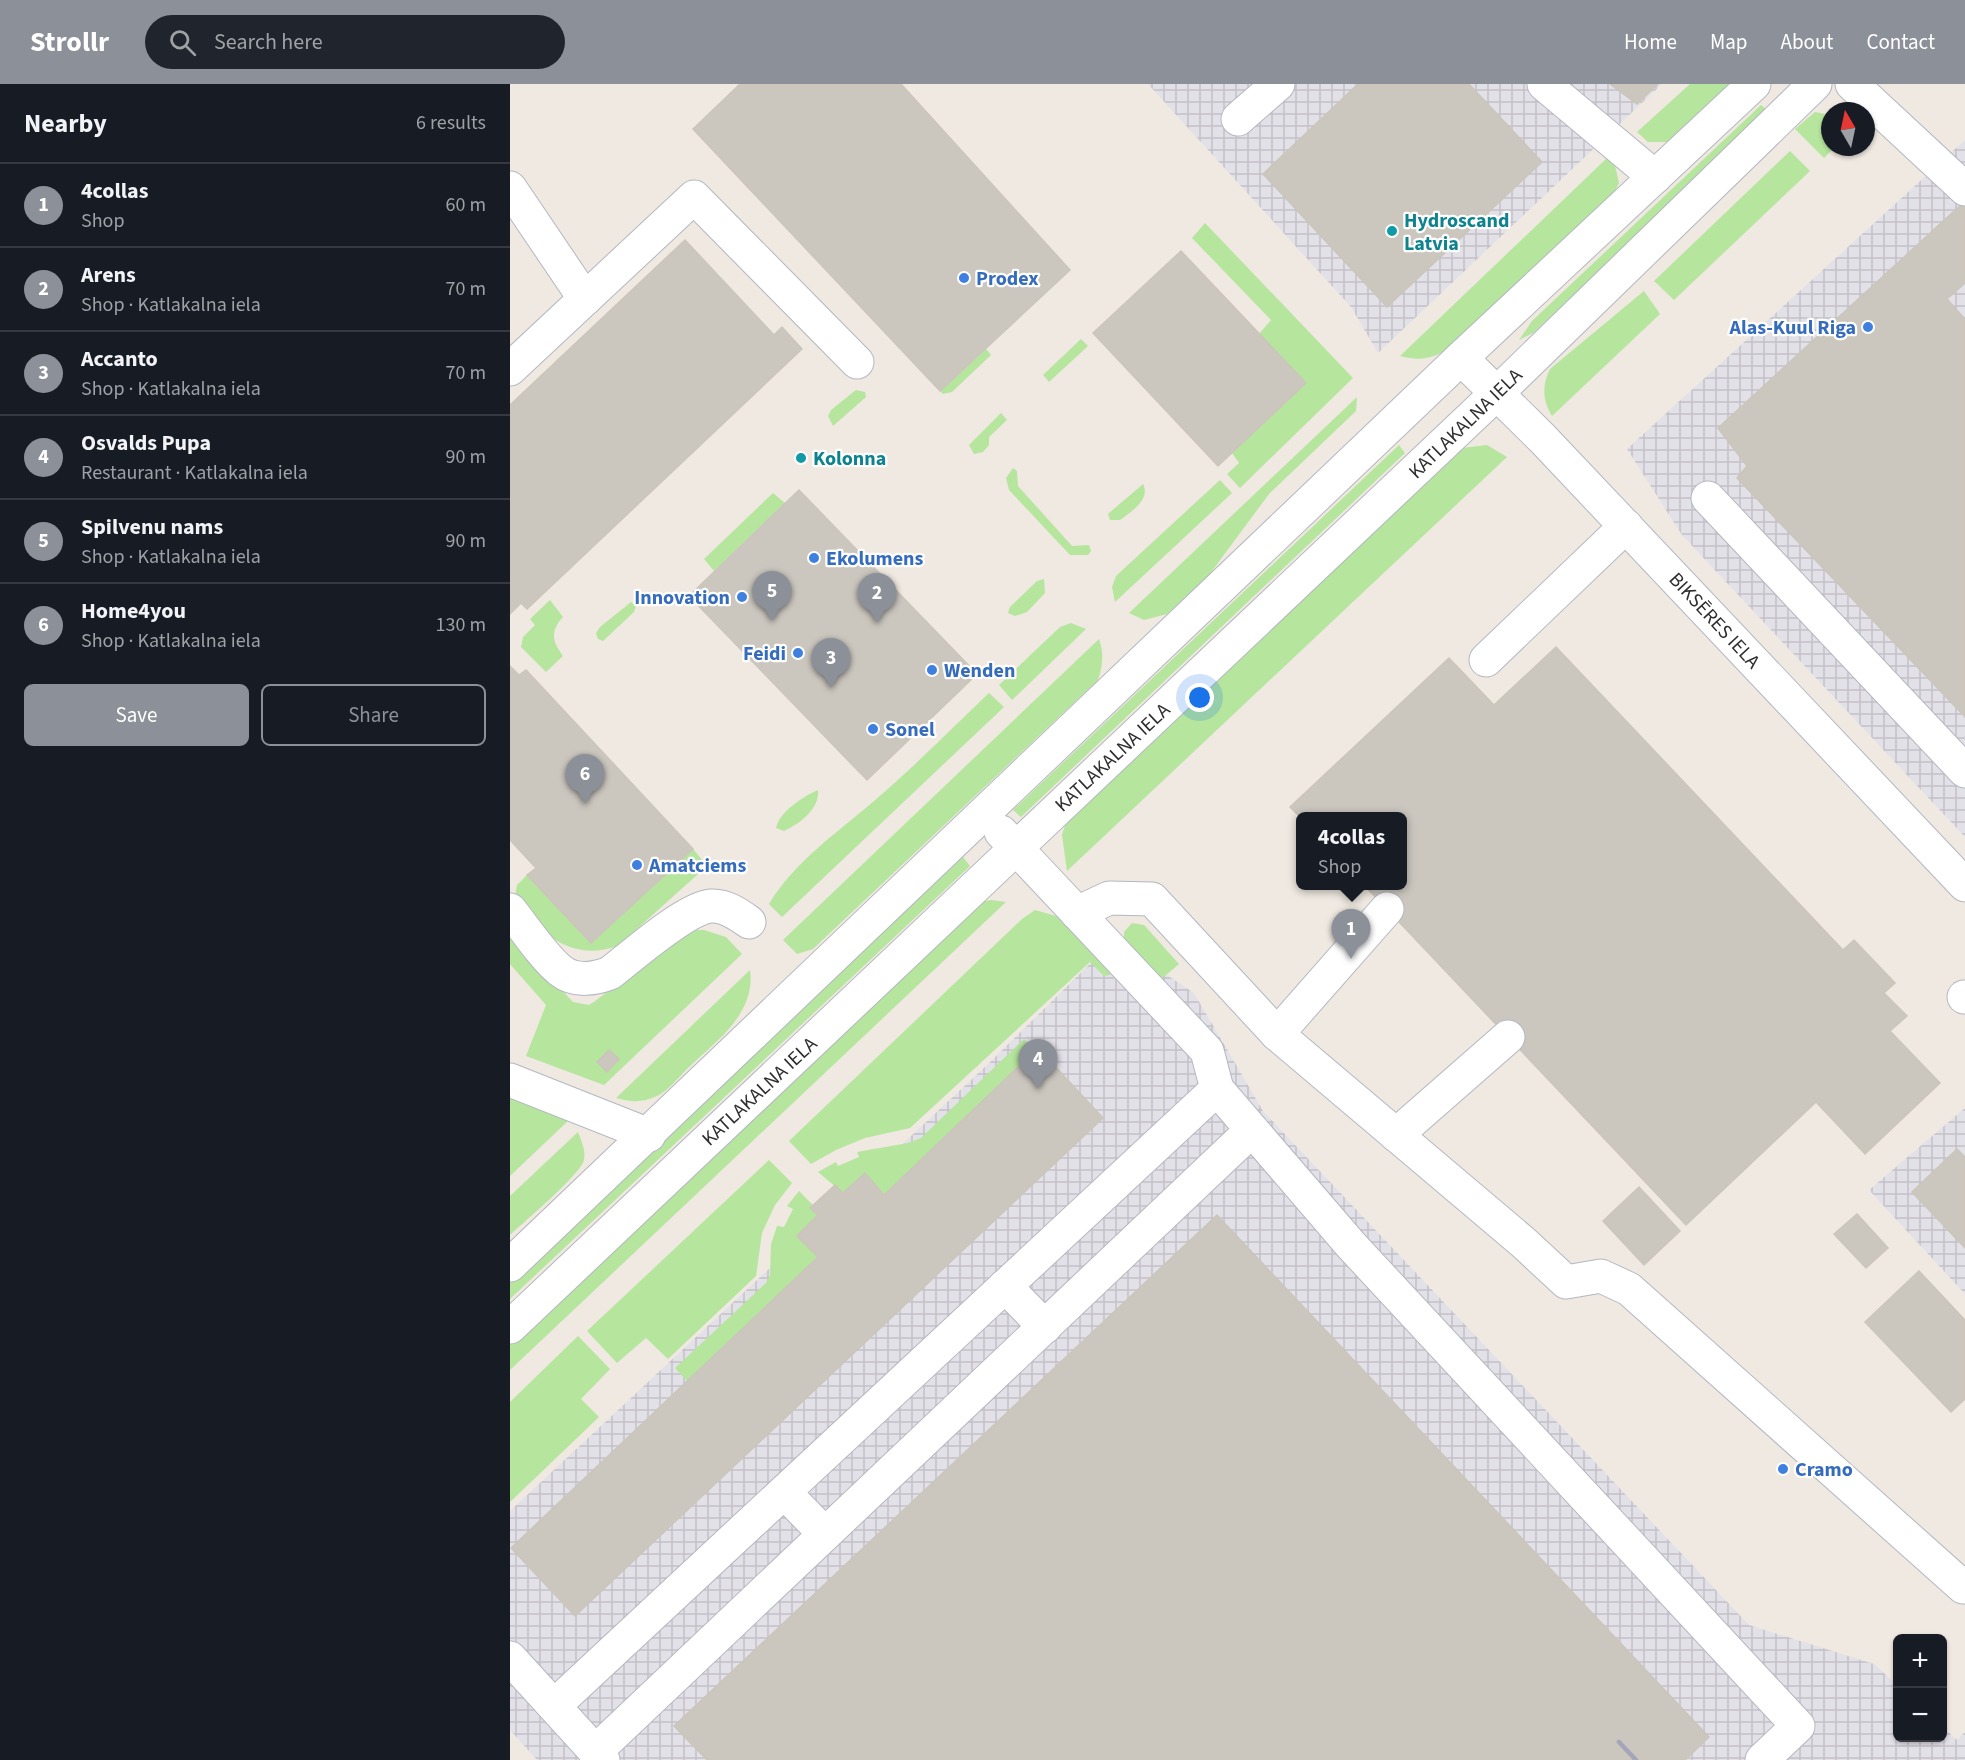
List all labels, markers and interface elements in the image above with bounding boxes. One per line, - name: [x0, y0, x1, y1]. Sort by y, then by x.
- search box: [145, 15, 565, 69]
- text: Strollr: [30, 22, 109, 62]
- icon: search: [166, 26, 199, 59]
- text: Search here: [214, 26, 323, 58]
- text: Home: [1624, 27, 1677, 57]
- text: Map: [1710, 27, 1748, 57]
- text: About: [1781, 27, 1833, 57]
- text: Contact: [1866, 27, 1935, 57]
- north arrow: [1821, 102, 1875, 156]
- text: Nearby: [24, 105, 107, 142]
- text: 6 results: [416, 109, 486, 137]
- text: 4collas: [81, 175, 148, 207]
- text: 1: [38, 191, 49, 219]
- text: 60 m: [446, 191, 486, 219]
- text: Shop: [81, 207, 125, 235]
- place label: Hydroscand Latvia: [1404, 207, 1509, 258]
- marker: Hydroscand Latvia: [1385, 224, 1399, 238]
- text: Arens: [81, 259, 136, 291]
- place label: Prodex: [976, 265, 1039, 293]
- marker: Prodex: [957, 271, 971, 285]
- text: 2: [38, 275, 49, 303]
- text: 70 m: [446, 275, 486, 303]
- text: Shop · Katlakalna iela: [81, 291, 261, 319]
- place label: Alas-Kuul Riga: [1728, 314, 1856, 342]
- marker: Alas-Kuul Riga: [1861, 320, 1875, 334]
- text: Accanto: [81, 343, 158, 375]
- text: 3: [38, 359, 49, 387]
- text: 70 m: [446, 359, 486, 387]
- street label: KATLAKALNA IELA: [1402, 362, 1529, 485]
- text: Shop · Katlakalna iela: [81, 375, 261, 403]
- text: Osvalds Pupa: [81, 427, 211, 459]
- text: 4: [38, 443, 49, 471]
- text: 90 m: [446, 443, 486, 471]
- place label: Kolonna: [813, 445, 886, 473]
- marker: Kolonna: [794, 451, 808, 465]
- text: Restaurant · Katlakalna iela: [81, 459, 308, 487]
- text: Spilvenu nams: [81, 511, 223, 543]
- text: 5: [38, 527, 49, 555]
- text: 90 m: [446, 527, 486, 555]
- text: Shop · Katlakalna iela: [81, 543, 261, 571]
- place label: Ekolumens: [826, 545, 923, 573]
- marker: Ekolumens: [807, 551, 821, 565]
- street label: BIKSĒRES IELA: [1662, 566, 1766, 675]
- pin: 5: [752, 572, 792, 621]
- pin: 2: [858, 574, 896, 623]
- place label: Innovation: [634, 584, 730, 612]
- marker: Innovation: [735, 590, 749, 604]
- text: Home4you: [81, 595, 186, 627]
- text: 6: [38, 611, 49, 639]
- text: 130 m: [436, 611, 486, 639]
- text: Shop · Katlakalna iela: [81, 627, 261, 655]
- pin: 3: [812, 638, 850, 688]
- place label: Feidi: [743, 640, 786, 668]
- marker: Feidi: [791, 646, 805, 660]
- place label: Wenden: [944, 657, 1015, 685]
- marker: Wenden: [925, 663, 939, 677]
- your location: [1185, 683, 1214, 712]
- button: Save: [24, 684, 249, 746]
- button: Share: [261, 684, 486, 746]
- street label: KATLAKALNA IELA: [1049, 697, 1177, 819]
- place label: Sonel: [885, 716, 935, 744]
- marker: Sonel: [866, 722, 880, 736]
- pin: 6: [566, 754, 604, 804]
- popup: [1296, 812, 1407, 890]
- text: 4collas: [1318, 821, 1385, 853]
- place label: Amatciems: [648, 852, 746, 880]
- text: Shop: [1318, 853, 1361, 881]
- marker: Amatciems: [630, 858, 644, 872]
- pin: 1: [1332, 910, 1370, 959]
- street label: KATLAKALNA IELA: [696, 1031, 824, 1153]
- pin: 4: [1018, 1040, 1058, 1089]
- place label: Cramo: [1795, 1456, 1853, 1484]
- marker: Cramo: [1776, 1462, 1790, 1476]
- map controls: [1893, 1634, 1947, 1742]
- button: +: [1893, 1634, 1947, 1688]
- button: −: [1893, 1688, 1947, 1742]

